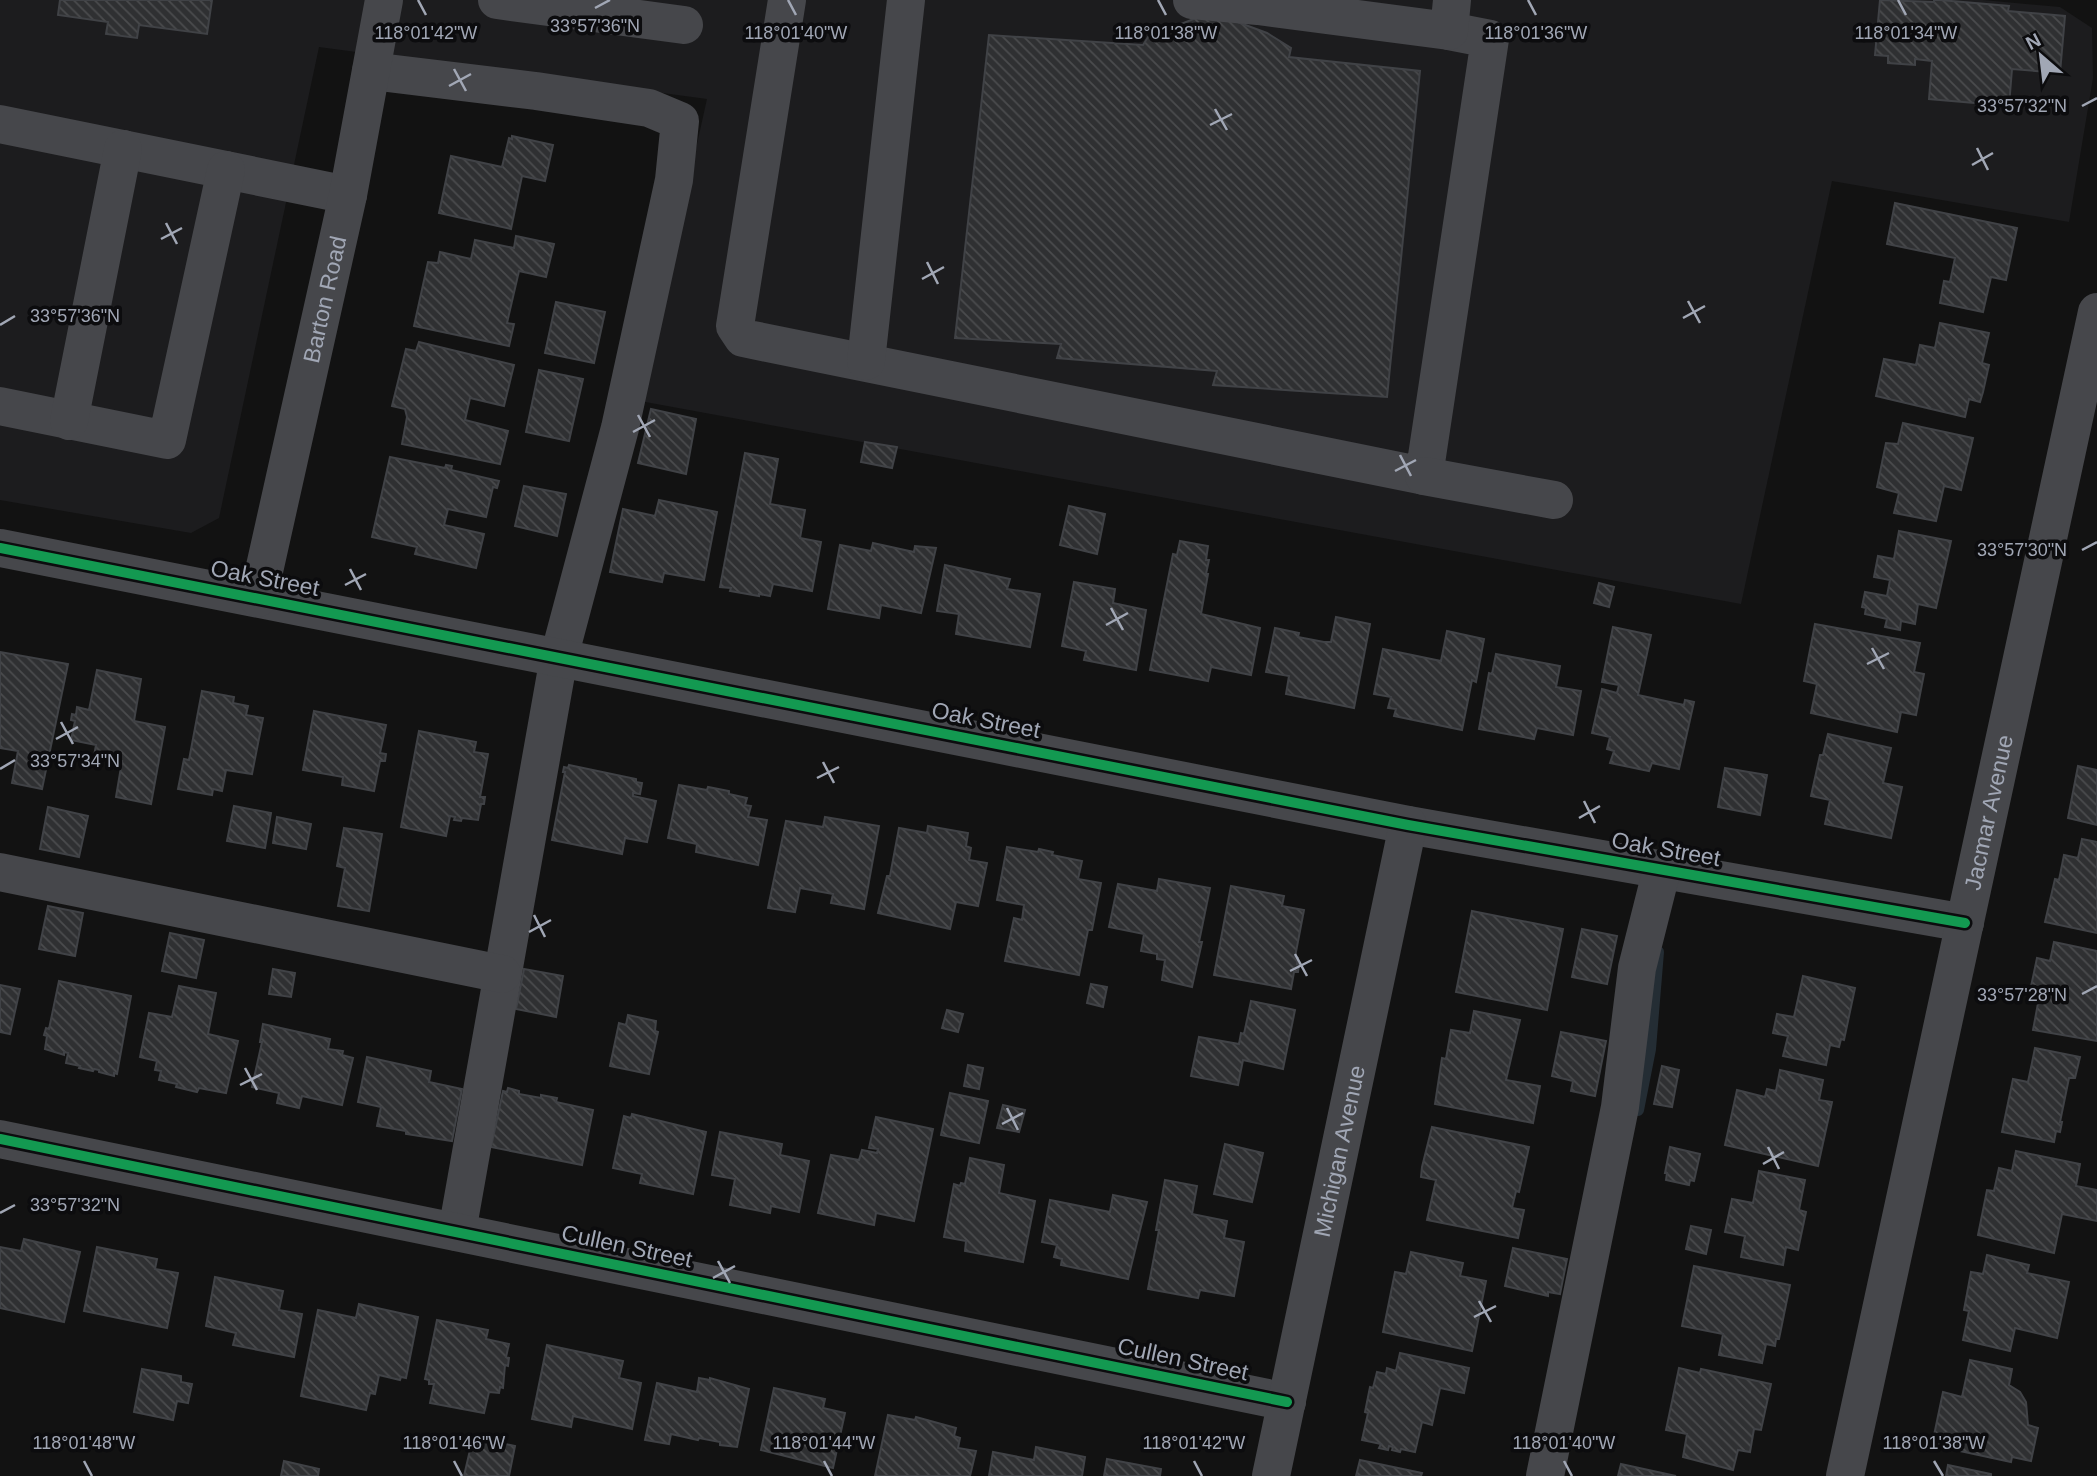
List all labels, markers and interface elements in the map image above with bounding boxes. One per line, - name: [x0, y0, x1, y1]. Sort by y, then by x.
- text: 33°57'36"N: [550, 16, 640, 36]
- north arrow: [2006, 21, 2076, 91]
- text: 118°01'42"W: [375, 23, 477, 43]
- text: 118°01'40"W: [745, 23, 847, 43]
- text: 118°01'38"W: [1115, 23, 1217, 43]
- text: 118°01'36"W: [1485, 23, 1587, 43]
- text: 118°01'34"W: [1855, 23, 1957, 43]
- text: N: [2022, 29, 2044, 54]
- text: 33°57'32"N: [1977, 96, 2067, 116]
- street label: Barton Road: [298, 233, 351, 365]
- text: 33°57'36"N: [30, 306, 120, 326]
- text: 33°57'30"N: [1977, 540, 2067, 560]
- street label: Oak Street: [209, 555, 322, 601]
- street label: Oak Street: [930, 697, 1043, 743]
- street label: Jacmar Avenue: [1959, 732, 2018, 892]
- text: 33°57'34"N: [30, 751, 120, 771]
- street label: Oak Street: [1610, 827, 1723, 871]
- text: 33°57'28"N: [1977, 985, 2067, 1005]
- street label: Michigan Avenue: [1309, 1063, 1370, 1239]
- text: 33°57'32"N: [30, 1195, 120, 1215]
- street label: Cullen Street: [559, 1219, 695, 1273]
- street label: Cullen Street: [1115, 1332, 1251, 1386]
- text: 118°01'48"W: [33, 1433, 135, 1453]
- text: 118°01'46"W: [403, 1433, 505, 1453]
- text: 118°01'44"W: [773, 1433, 875, 1453]
- text: 118°01'42"W: [1143, 1433, 1245, 1453]
- text: 118°01'40"W: [1513, 1433, 1615, 1453]
- text: 118°01'38"W: [1883, 1433, 1985, 1453]

